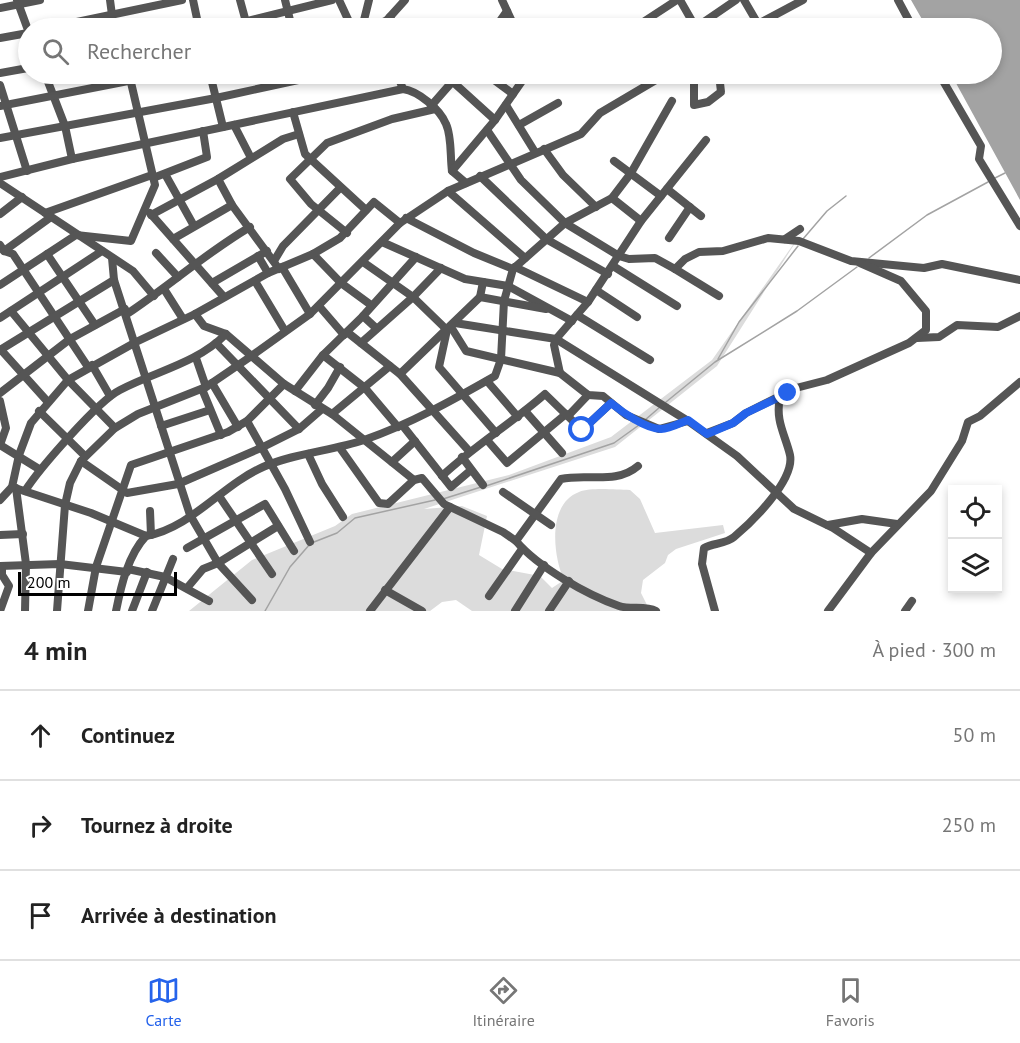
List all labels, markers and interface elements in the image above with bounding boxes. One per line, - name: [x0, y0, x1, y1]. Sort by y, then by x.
- search box: [18, 18, 1002, 84]
- icon: search: [39, 35, 72, 68]
- text: Rechercher: [87, 37, 191, 65]
- route end: [774, 379, 800, 405]
- route start: [568, 416, 594, 442]
- map controls: [948, 485, 1002, 593]
- button: locate: [948, 485, 1002, 539]
- button: layers: [948, 539, 1002, 593]
- scale bar: [18, 569, 177, 596]
- text: 200 m: [27, 572, 70, 592]
- text: 4 min: [24, 634, 87, 667]
- text: À pied · 300 m: [872, 637, 996, 663]
- icon: ahead: [24, 719, 57, 752]
- text: Continuez: [81, 721, 175, 749]
- text: 50 m: [953, 722, 996, 748]
- icon: right: [24, 809, 57, 842]
- text: Tournez à droite: [81, 811, 233, 839]
- text: 250 m: [942, 812, 996, 838]
- icon: arrive: [24, 899, 57, 932]
- text: Arrivée à destination: [81, 901, 277, 929]
- tab: Carte: [145, 974, 182, 1030]
- tab: Itinéraire: [472, 974, 535, 1030]
- tab: Favoris: [826, 974, 875, 1030]

